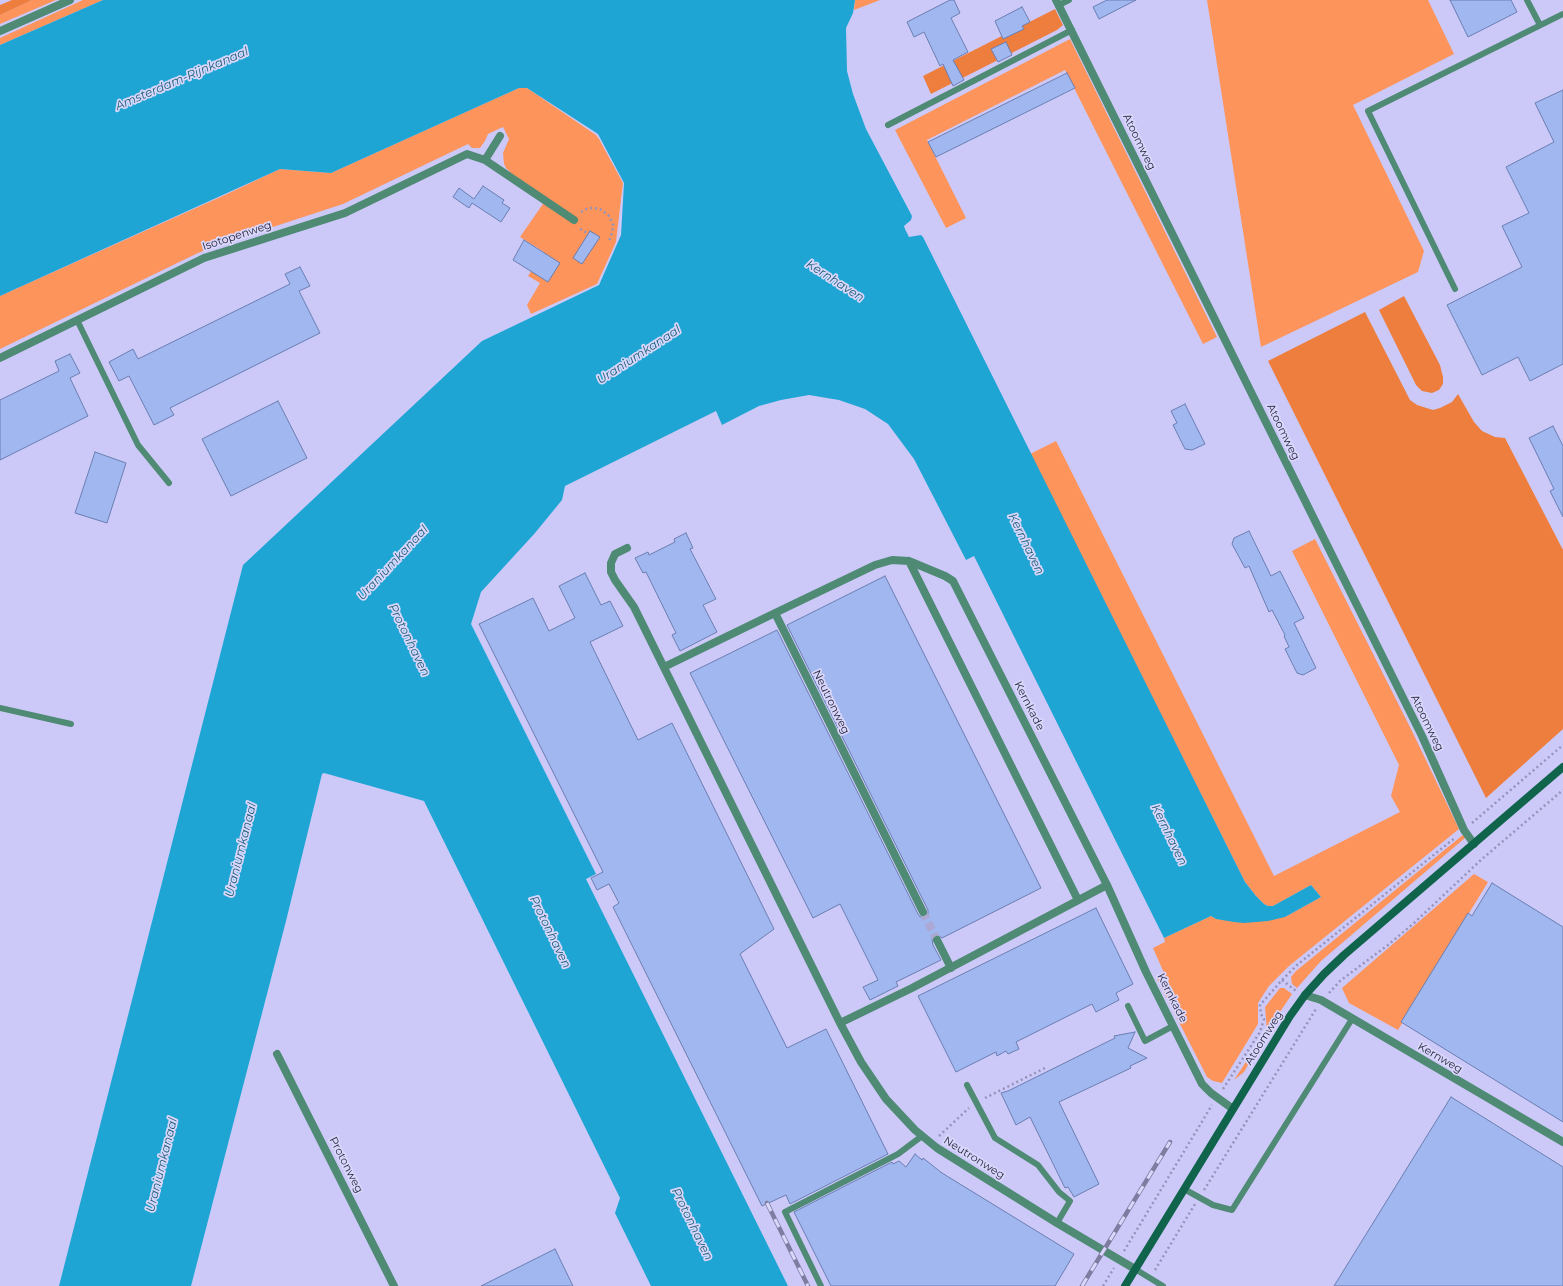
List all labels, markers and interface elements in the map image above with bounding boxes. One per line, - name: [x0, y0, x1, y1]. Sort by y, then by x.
- water label: Amsterdam-Rijnkanaal: [113, 44, 251, 114]
- street label: Atoomweg: [1120, 112, 1158, 172]
- street label: Isotopenweg: [201, 219, 273, 253]
- water label: Kernhaven: [803, 257, 867, 305]
- water label: Uraniumkanaal: [594, 323, 684, 387]
- street label: Atoomweg: [1264, 402, 1302, 462]
- water label: Kernhaven: [1005, 511, 1047, 577]
- water label: Uraniumkanaal: [355, 523, 431, 603]
- water label: Protonhaven: [385, 601, 433, 679]
- street label: Neutronweg: [810, 668, 852, 736]
- street label: Kernkade: [1011, 679, 1047, 733]
- street label: Atoomweg: [1408, 693, 1446, 753]
- water label: Uraniumkanaal: [222, 801, 260, 899]
- water label: Kernhaven: [1148, 802, 1190, 868]
- water label: Protonhaven: [526, 893, 574, 971]
- street label: Kernkade: [1154, 971, 1190, 1025]
- street label: Atoomweg: [1242, 1009, 1286, 1067]
- street label: Kernweg: [1415, 1040, 1465, 1076]
- water label: Uraniumkanaal: [143, 1116, 181, 1214]
- street label: Neutronweg: [941, 1134, 1007, 1182]
- street label: Protonweg: [326, 1135, 366, 1195]
- water label: Protonhaven: [668, 1185, 716, 1263]

